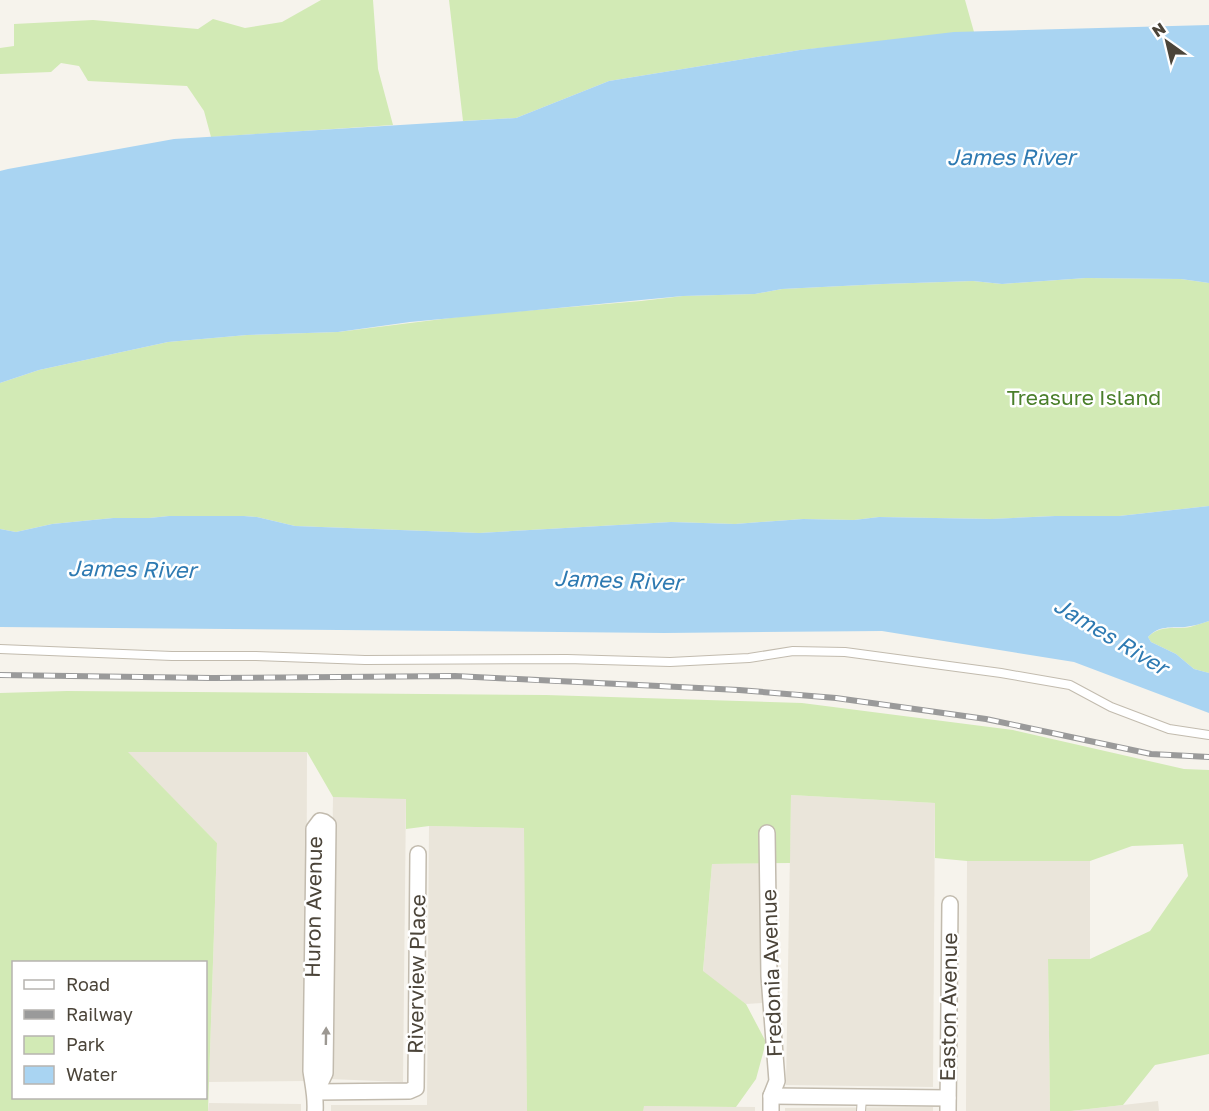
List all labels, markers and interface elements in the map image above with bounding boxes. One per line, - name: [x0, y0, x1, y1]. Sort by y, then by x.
- north arrow: [1137, 12, 1197, 72]
- text: N: [1148, 18, 1169, 41]
- water label: James River: [947, 143, 1078, 170]
- park label: Treasure Island: [1007, 384, 1161, 410]
- water label: James River: [68, 554, 200, 583]
- water label: James River: [554, 564, 686, 595]
- water label: James River: [1049, 591, 1176, 682]
- street label: Huron Avenue: [299, 836, 327, 978]
- street label: Fredonia Avenue: [755, 889, 787, 1057]
- street label: Riverview Place: [402, 894, 430, 1054]
- street label: Easton Avenue: [934, 932, 962, 1082]
- legend: [12, 961, 207, 1099]
- text: Road: [66, 973, 110, 995]
- text: Railway: [66, 1003, 133, 1025]
- one-way arrow: [321, 1026, 331, 1045]
- text: Park: [66, 1033, 105, 1055]
- text: Water: [66, 1063, 117, 1085]

